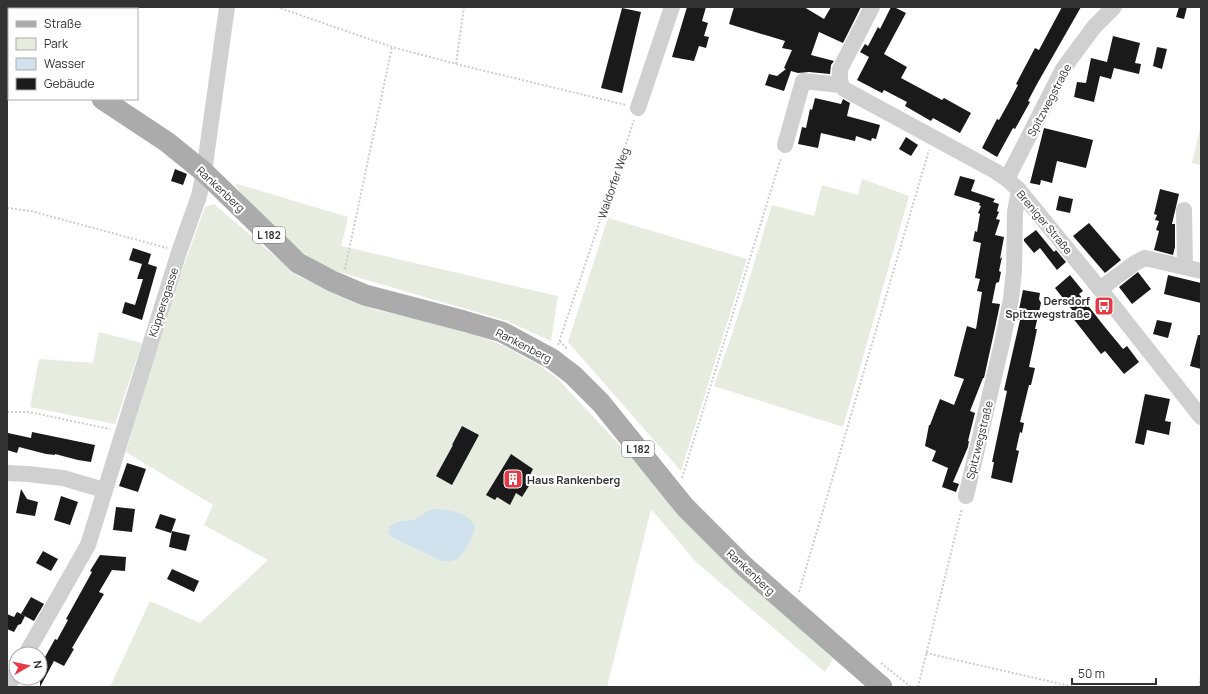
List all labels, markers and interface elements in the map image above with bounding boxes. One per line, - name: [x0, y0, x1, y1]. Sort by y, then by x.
- legend: [8, 8, 138, 100]
- text: Straße: [44, 15, 81, 32]
- text: Park: [44, 35, 69, 52]
- text: Wasser: [44, 55, 86, 72]
- street label: Spitzwegstraße: [1024, 61, 1075, 139]
- text: Gebäude: [44, 75, 95, 92]
- street label: Waldorfer Weg: [594, 145, 632, 221]
- street label: Rankenberg: [194, 163, 248, 215]
- street label: Breniger Straße: [1014, 187, 1077, 258]
- road number: L 182: [253, 227, 285, 243]
- street label: Küppersgasse: [145, 265, 181, 339]
- place label: Dersdorf Spitzwegstraße: [1005, 293, 1091, 321]
- bus stop icon: Dersdorf Spitzwegstraße: [1093, 295, 1115, 317]
- street label: Rankenberg: [493, 324, 555, 366]
- street label: Spitzwegstraße: [962, 399, 996, 481]
- road number: L 182: [622, 441, 654, 457]
- building icon: Haus Rankenberg: [502, 468, 524, 490]
- place label: Haus Rankenberg: [527, 472, 620, 487]
- street label: Rankenberg: [724, 546, 778, 598]
- north arrow: [8, 646, 48, 686]
- text: N: [30, 659, 46, 670]
- scale bar: [1072, 660, 1156, 686]
- text: 50 m: [1078, 665, 1105, 682]

